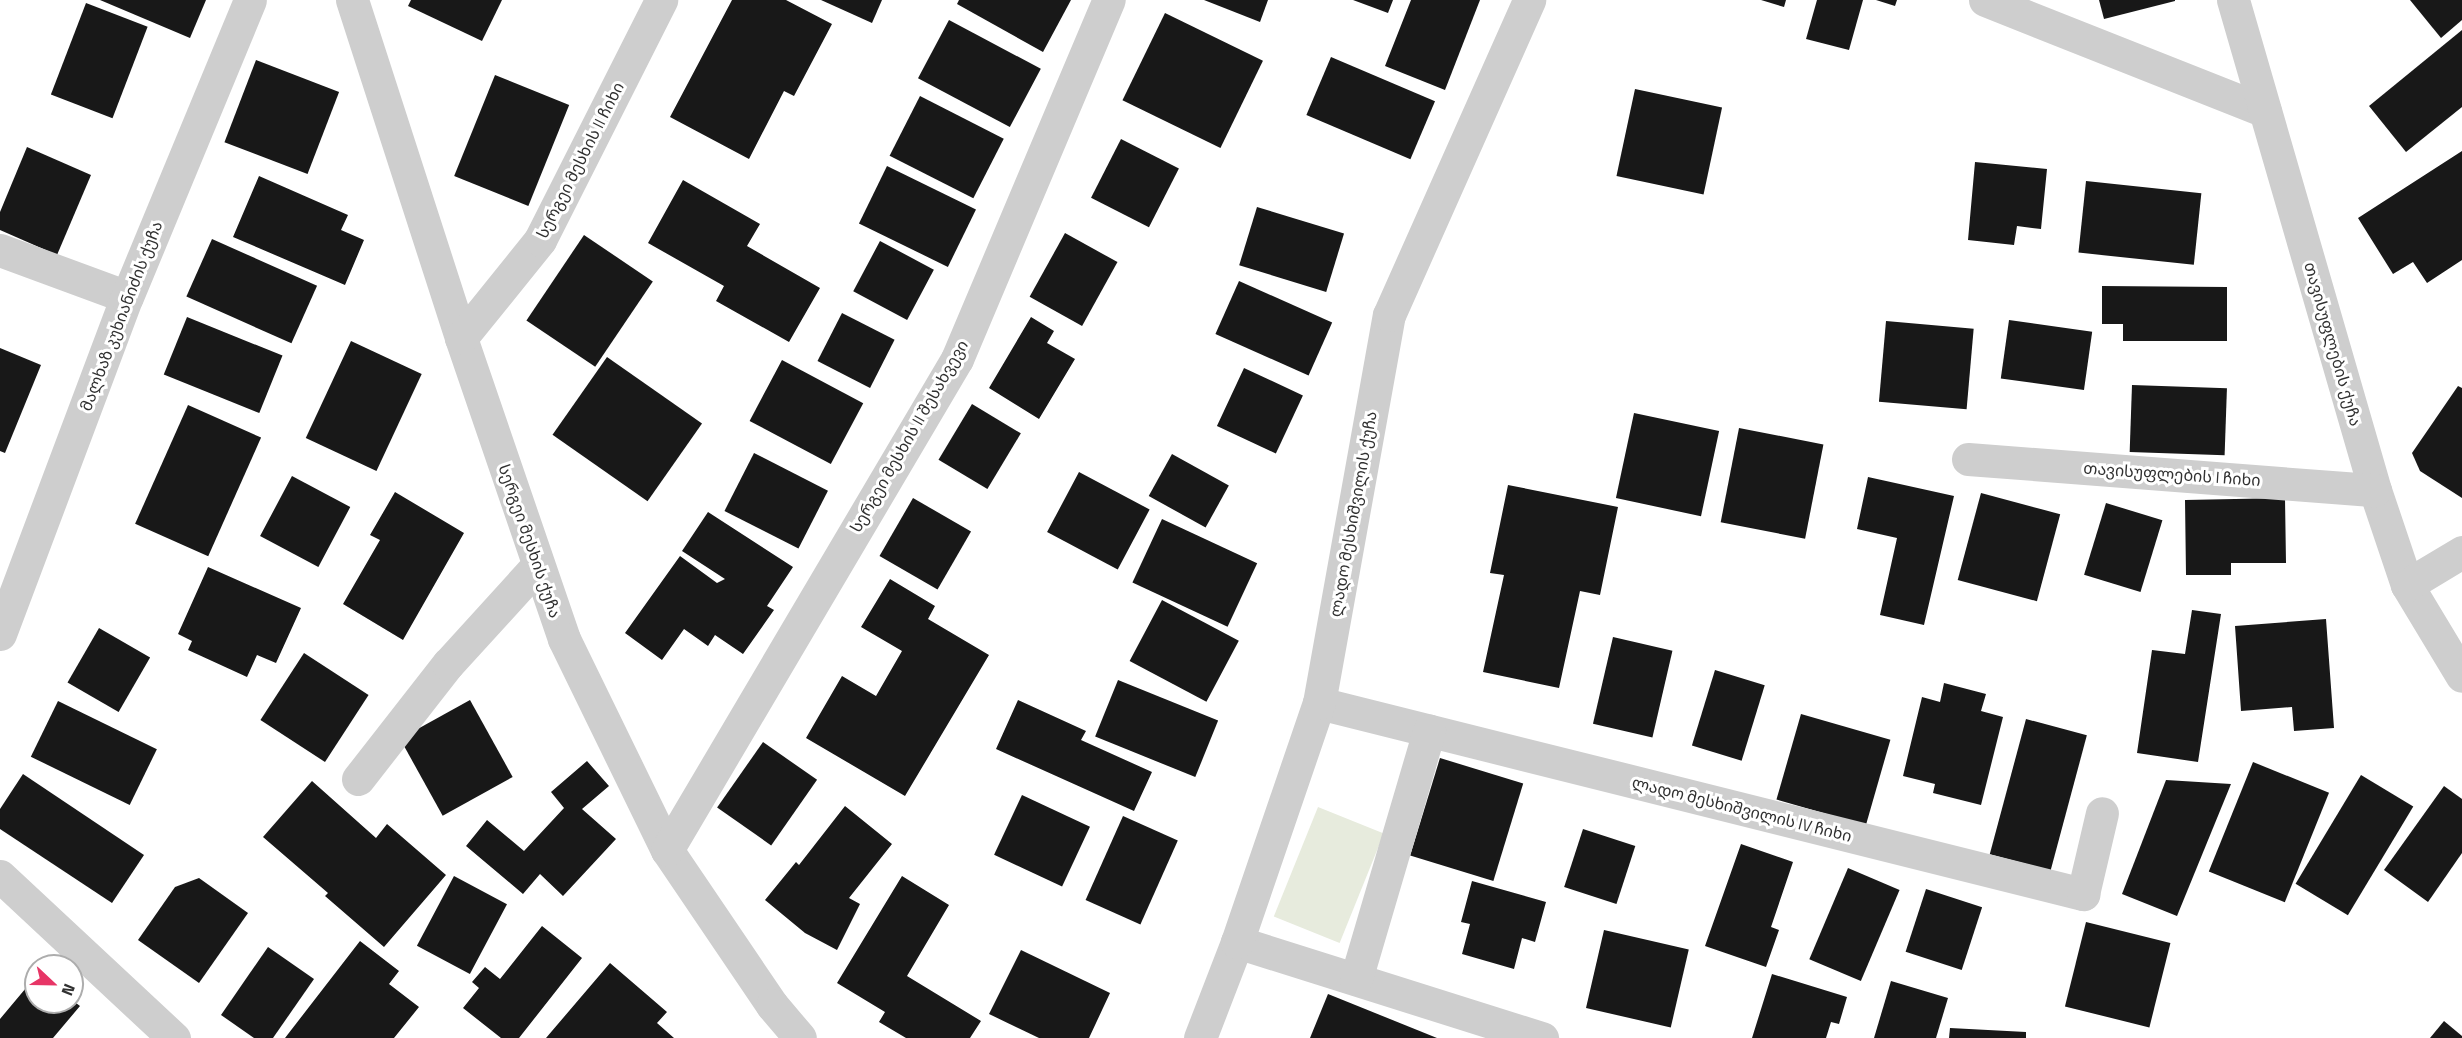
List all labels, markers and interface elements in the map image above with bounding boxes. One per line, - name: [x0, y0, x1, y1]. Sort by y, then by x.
- street label: სერგეი მესხის II ჩიხი: [532, 79, 628, 241]
- street label: მალხაზ კუხიანიძის ქუჩა: [76, 218, 166, 414]
- street label: თავისუფლების ქუჩა: [2300, 260, 2366, 428]
- street label: სერგეი მესხის II შესახვევი: [846, 337, 972, 535]
- street label: ლადო მესხიშვილის ქუჩა: [1325, 410, 1381, 618]
- street label: თავისუფლების I ჩიხი: [2083, 458, 2261, 490]
- street label: სერგეი მესხის ქუჩა: [495, 462, 565, 620]
- street label: ლადო მესხიშვილის IV ჩიხი: [1630, 772, 1854, 846]
- north arrow: [24, 954, 84, 1014]
- text: N: [56, 980, 82, 1000]

